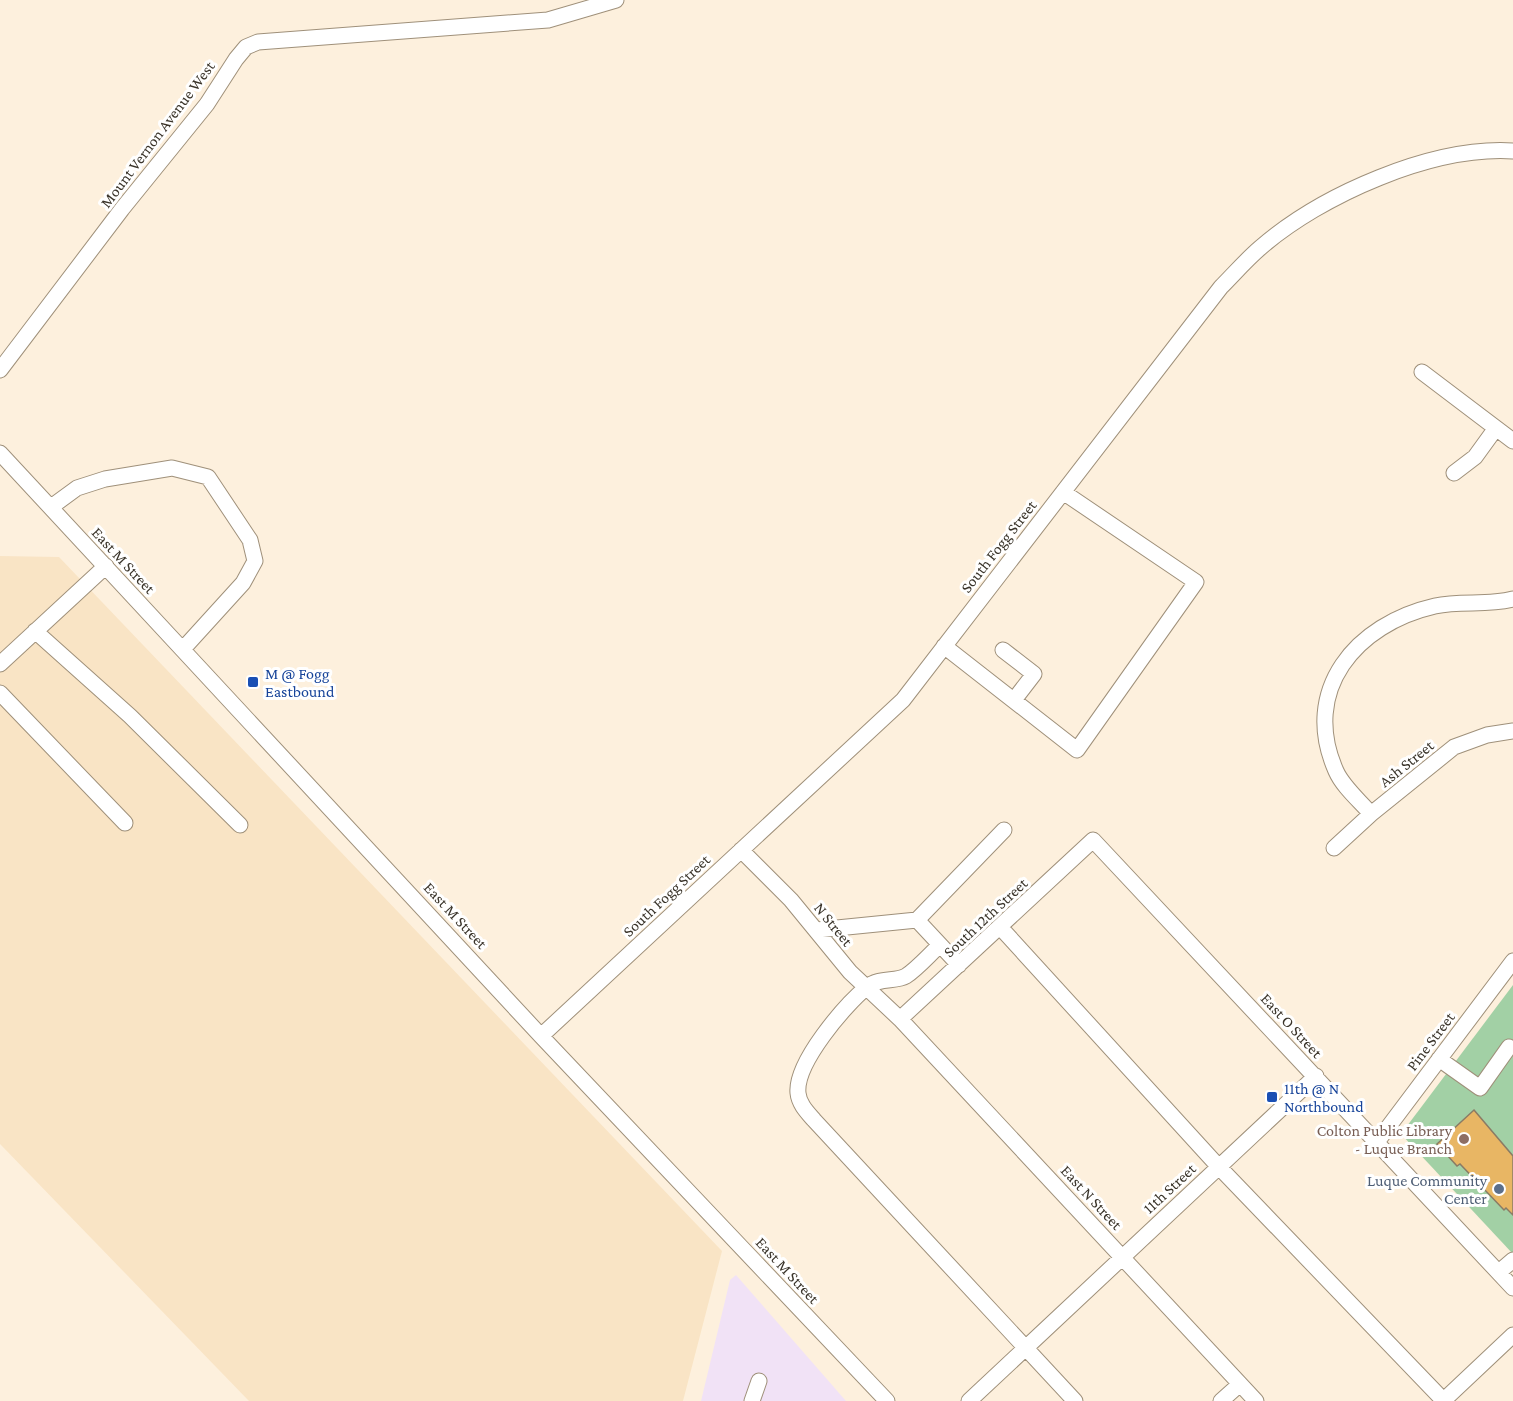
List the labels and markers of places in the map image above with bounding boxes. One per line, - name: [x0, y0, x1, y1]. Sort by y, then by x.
- place label: M @ Fogg Eastbound: [265, 665, 335, 700]
- marker: M @ Fogg Eastbound: [246, 675, 260, 689]
- place label: 11th @ N Northbound: [1284, 1080, 1364, 1115]
- marker: 11th @ N Northbound: [1265, 1090, 1279, 1104]
- place label: Colton Public Library - Luque Branch: [1317, 1122, 1453, 1158]
- marker: Colton Public Library - Luque Branch: [1457, 1132, 1471, 1146]
- place label: Luque Community Center: [1367, 1172, 1488, 1207]
- marker: Luque Community Center: [1492, 1182, 1506, 1196]

